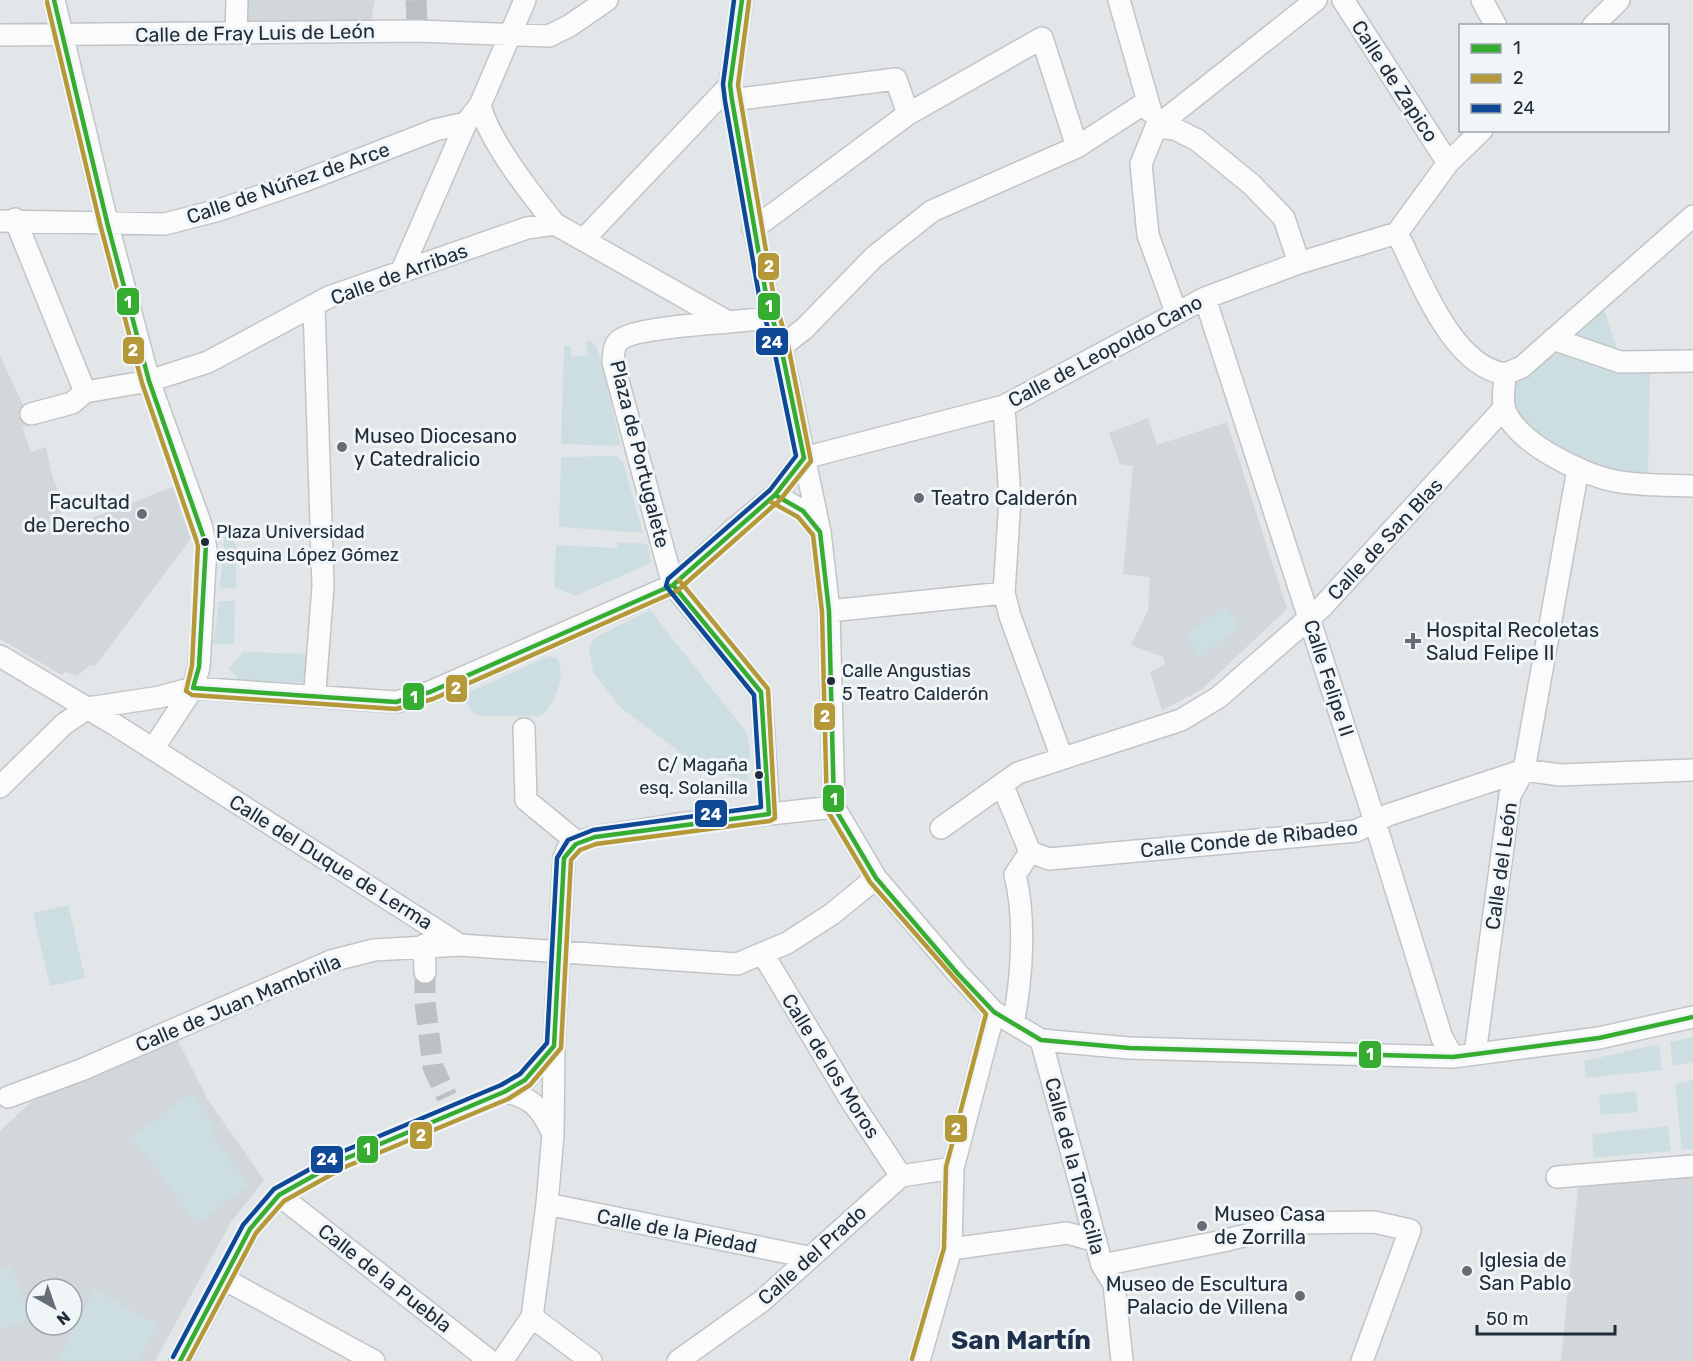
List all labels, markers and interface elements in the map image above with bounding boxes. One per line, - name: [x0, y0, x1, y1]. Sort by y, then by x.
- street label: Calle de Zapico: [1347, 16, 1443, 146]
- street label: Calle de Fray Luis de León: [135, 19, 375, 47]
- legend: [1459, 24, 1669, 132]
- text: 1: [1513, 37, 1521, 59]
- text: 2: [1513, 67, 1524, 89]
- text: 24: [1513, 97, 1535, 119]
- street label: Calle de Núñez de Arce: [183, 137, 393, 229]
- street label: Calle de Arribas: [327, 238, 471, 310]
- line badge: 2: [757, 252, 780, 281]
- text: 2: [764, 257, 774, 276]
- line badge: 1: [116, 287, 140, 316]
- street label: Calle de Leopoldo Cano: [1004, 290, 1206, 412]
- line badge: 1: [757, 292, 781, 321]
- text: 1: [124, 293, 132, 312]
- text: 1: [765, 297, 773, 316]
- line badge: 24: [755, 327, 789, 356]
- text: 24: [761, 333, 783, 352]
- line badge: 2: [122, 336, 145, 365]
- text: 2: [128, 341, 138, 360]
- street label: Plaza de Portugalete: [605, 358, 675, 550]
- place label: Museo Diocesano y Catedralicio: [354, 424, 517, 471]
- marker: Museo Diocesano y Catedralicio: [335, 440, 349, 454]
- street label: Calle de San Blas: [1322, 473, 1448, 605]
- place label: Teatro Calderón: [931, 486, 1078, 510]
- place label: Facultad de Derecho: [24, 490, 130, 537]
- marker: Teatro Calderón: [912, 491, 926, 505]
- marker: Facultad de Derecho: [135, 507, 149, 521]
- place label: Plaza Universidad esquina López Gómez: [216, 521, 399, 566]
- marker: Plaza Universidad esquina López Gómez: [199, 536, 211, 548]
- street label: Calle Felipe II: [1299, 617, 1359, 739]
- place label: Hospital Recoletas Salud Felipe II: [1426, 618, 1599, 665]
- marker: Hospital Recoletas Salud Felipe II: [1404, 632, 1422, 650]
- place label: Calle Angustias 5 Teatro Calderón: [842, 660, 989, 705]
- line badge: 2: [445, 674, 468, 703]
- marker: Calle Angustias 5 Teatro Calderón: [825, 675, 837, 687]
- text: 2: [451, 679, 461, 698]
- line badge: 1: [402, 682, 425, 711]
- text: 1: [410, 688, 418, 707]
- line badge: 2: [813, 702, 836, 731]
- text: 2: [820, 707, 830, 726]
- place label: C/ Magaña esq. Solanilla: [639, 754, 748, 799]
- marker: C/ Magaña esq. Solanilla: [753, 769, 765, 781]
- line badge: 1: [822, 784, 845, 813]
- street label: Calle del Duque de Lerma: [225, 789, 437, 935]
- text: 1: [830, 790, 838, 809]
- line badge: 24: [694, 799, 728, 828]
- street label: Calle del León: [1480, 801, 1522, 931]
- text: 24: [700, 805, 722, 824]
- street label: Calle Conde de Ribadeo: [1139, 816, 1359, 862]
- street label: Calle de Juan Mambrilla: [132, 949, 344, 1057]
- street label: Calle de los Moros: [777, 989, 885, 1143]
- line badge: 1: [1358, 1040, 1382, 1069]
- text: 1: [1366, 1045, 1374, 1064]
- street label: Calle de la Torrecilla: [1040, 1075, 1110, 1257]
- line badge: 2: [944, 1114, 968, 1143]
- text: 2: [951, 1120, 961, 1139]
- line badge: 2: [409, 1121, 433, 1150]
- text: 2: [416, 1126, 426, 1145]
- line badge: 1: [356, 1135, 379, 1164]
- text: 1: [363, 1140, 371, 1159]
- line badge: 24: [310, 1145, 344, 1174]
- text: 24: [316, 1150, 338, 1169]
- street label: Calle del Prado: [753, 1200, 871, 1310]
- place label: Museo Casa de Zorrilla: [1214, 1202, 1325, 1249]
- street label: Calle de la Piedad: [595, 1204, 759, 1258]
- street label: Calle de la Puebla: [313, 1218, 457, 1338]
- marker: Museo Casa de Zorrilla: [1195, 1219, 1209, 1233]
- place label: Iglesia de San Pablo: [1479, 1248, 1571, 1295]
- marker: Iglesia de San Pablo: [1460, 1264, 1474, 1278]
- place label: Museo de Escultura Palacio de Villena: [1106, 1272, 1288, 1319]
- north arrow: [24, 1277, 84, 1337]
- marker: Museo de Escultura Palacio de Villena: [1293, 1289, 1307, 1303]
- scale bar: [1477, 1298, 1615, 1336]
- text: N: [53, 1307, 74, 1329]
- text: 50 m: [1486, 1308, 1529, 1330]
- district label: San Martín: [951, 1325, 1091, 1356]

